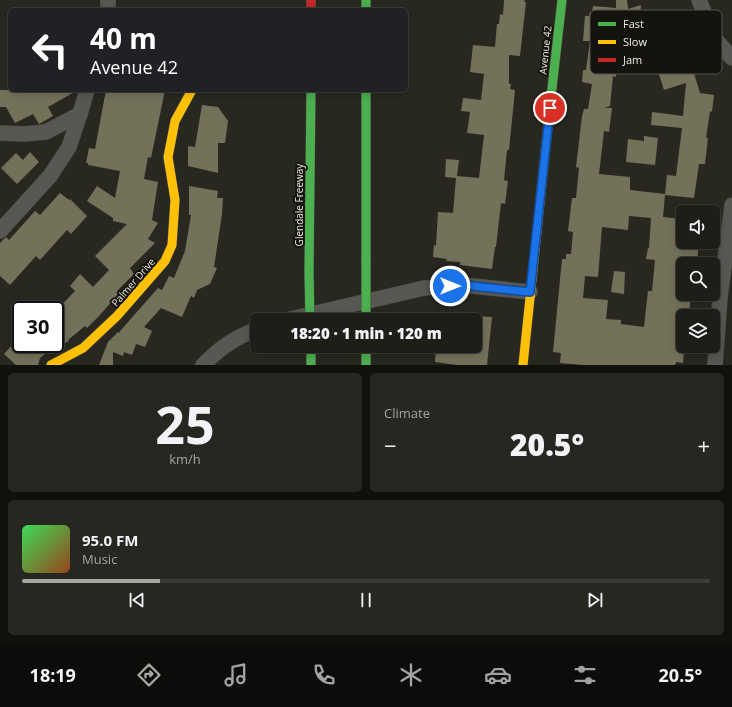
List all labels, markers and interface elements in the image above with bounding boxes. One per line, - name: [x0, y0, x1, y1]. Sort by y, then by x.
- legend: [590, 10, 722, 74]
- text: Fast: [623, 16, 644, 31]
- text: 40 m: [90, 19, 157, 57]
- icon: left: [24, 24, 76, 76]
- street label: Avenue 42: [535, 25, 555, 75]
- text: Slow: [623, 34, 647, 49]
- text: Jam: [622, 52, 642, 67]
- text: Avenue 42: [90, 55, 178, 79]
- pin: [533, 91, 567, 125]
- icon: arrive: [539, 97, 561, 119]
- street label: Glendale Freeway: [292, 163, 306, 246]
- map controls: [676, 205, 720, 353]
- button: sound: [676, 205, 720, 249]
- street label: Palmer Drive: [108, 254, 158, 309]
- button: search: [676, 257, 720, 301]
- position arrow: [429, 265, 471, 307]
- speed limit sign: 30: [12, 301, 64, 353]
- button: layers: [676, 309, 720, 353]
- text: 18:20 · 1 min · 120 m: [290, 323, 442, 343]
- text: 25: [155, 388, 215, 459]
- text: Climate: [384, 404, 430, 422]
- text: 20.5°: [510, 424, 584, 465]
- text: −: [384, 430, 397, 460]
- text: +: [697, 430, 710, 460]
- text: km/h: [169, 450, 201, 468]
- text: 95.0 FM: [82, 530, 138, 550]
- text: Music: [82, 550, 117, 568]
- icon: previous: [126, 589, 148, 611]
- icon: pause: [355, 589, 377, 611]
- icon: next: [584, 589, 606, 611]
- icon: directions: [135, 661, 163, 689]
- icon: music: [222, 661, 250, 689]
- icon: phone: [310, 661, 338, 689]
- icon: climate: [397, 661, 425, 689]
- icon: car: [484, 661, 512, 689]
- icon: filters: [571, 661, 599, 689]
- text: 18:19: [30, 663, 76, 687]
- text: 20.5°: [659, 663, 702, 687]

